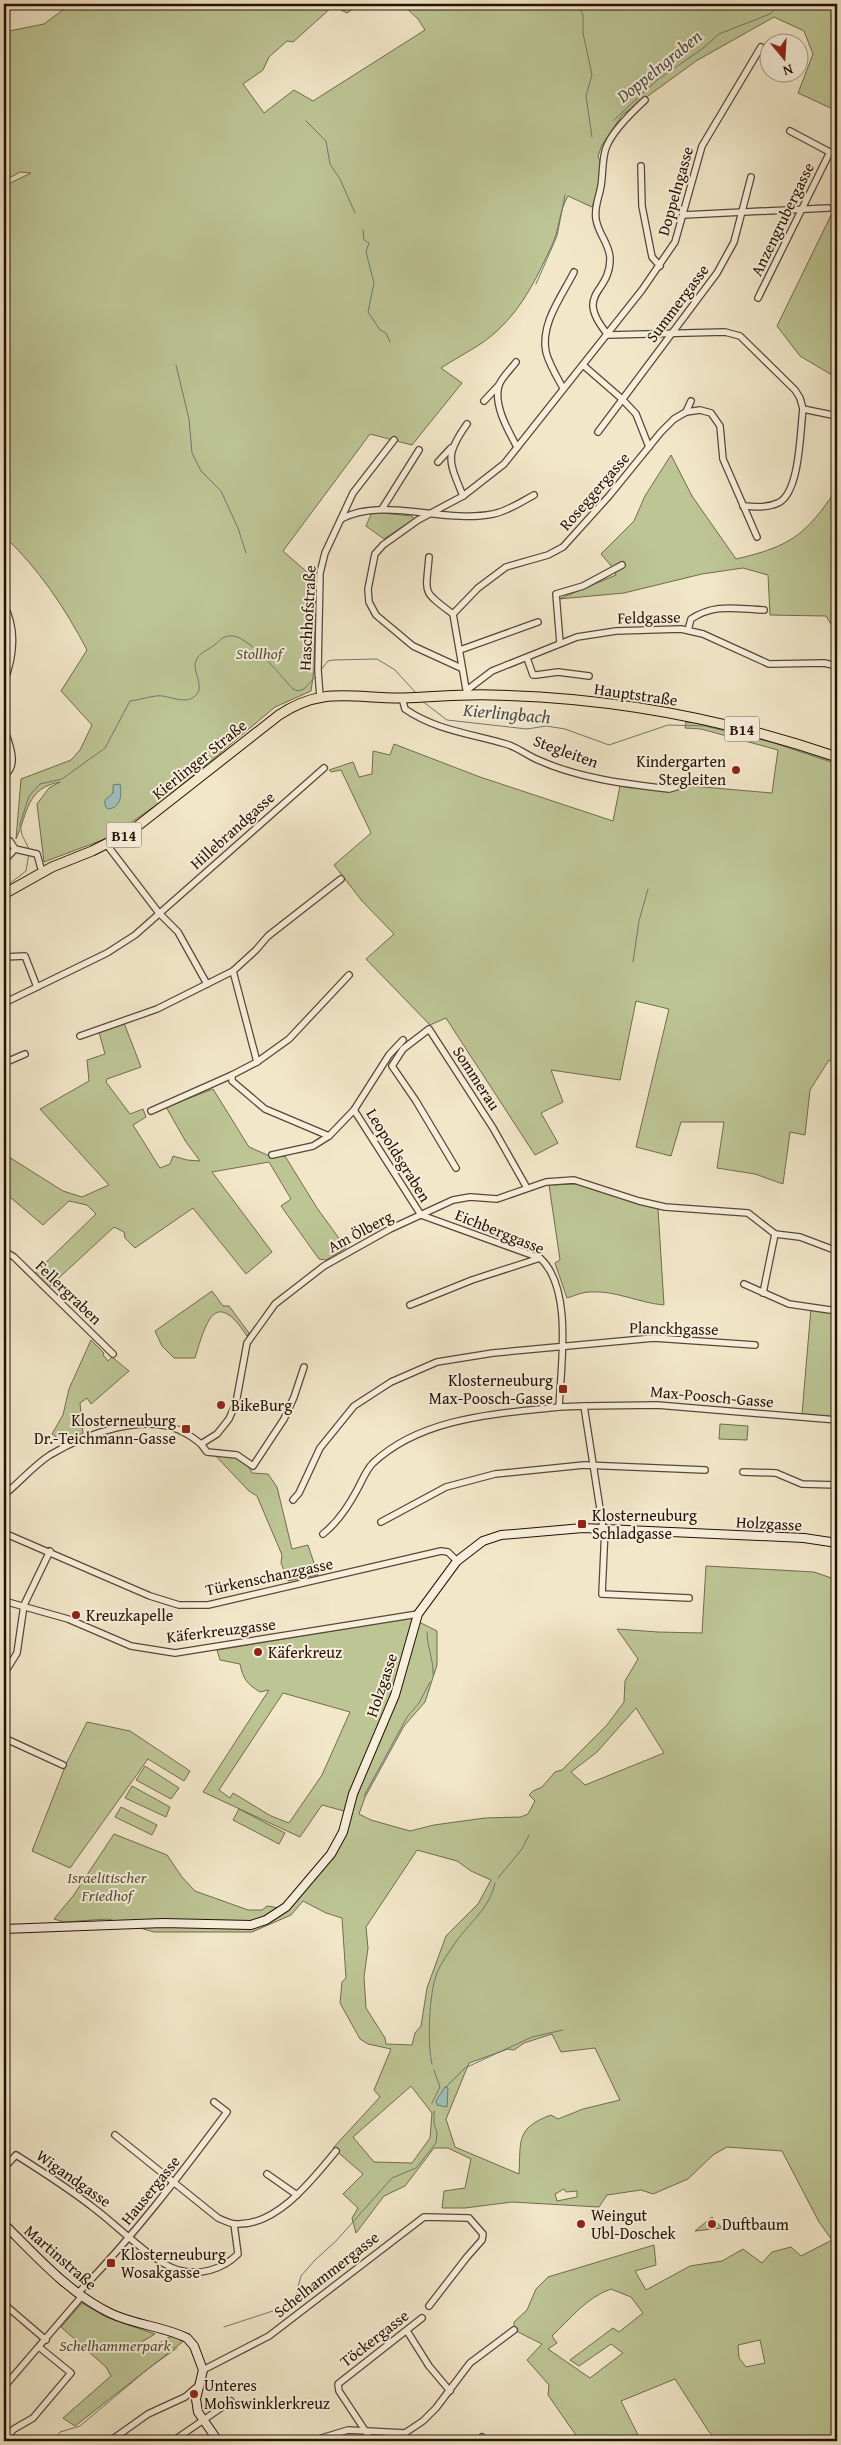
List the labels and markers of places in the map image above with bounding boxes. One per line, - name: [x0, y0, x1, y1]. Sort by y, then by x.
- place label: Kindergarten Stegleiten: [636, 749, 726, 791]
- marker: Kindergarten Stegleiten: [730, 764, 742, 776]
- place label: Klosterneuburg Max-Poosch-Gasse: [429, 1368, 553, 1410]
- marker: Klosterneuburg Max-Poosch-Gasse: [557, 1383, 569, 1395]
- place label: BikeBurg: [231, 1393, 292, 1417]
- marker: BikeBurg: [215, 1399, 227, 1411]
- place label: Klosterneuburg Dr.-Teichmann-Gasse: [34, 1408, 176, 1450]
- marker: Klosterneuburg Dr.-Teichmann-Gasse: [180, 1423, 192, 1435]
- place label: Klosterneuburg Schladgasse: [592, 1503, 697, 1545]
- marker: Klosterneuburg Schladgasse: [576, 1518, 588, 1530]
- place label: Kreuzkapelle: [86, 1603, 173, 1627]
- marker: Kreuzkapelle: [70, 1609, 82, 1621]
- place label: Käferkreuz: [268, 1640, 342, 1664]
- marker: Käferkreuz: [252, 1646, 264, 1658]
- place label: Weingut Ubl-Doschek: [591, 2203, 676, 2245]
- place label: Duftbaum: [722, 2212, 789, 2236]
- marker: Weingut Ubl-Doschek: [575, 2218, 587, 2230]
- marker: Duftbaum: [706, 2218, 718, 2230]
- place label: Klosterneuburg Wosakgasse: [121, 2242, 226, 2284]
- marker: Klosterneuburg Wosakgasse: [105, 2257, 117, 2269]
- place label: Unteres Mohswinklerkreuz: [204, 2373, 330, 2415]
- marker: Unteres Mohswinklerkreuz: [188, 2388, 200, 2400]

